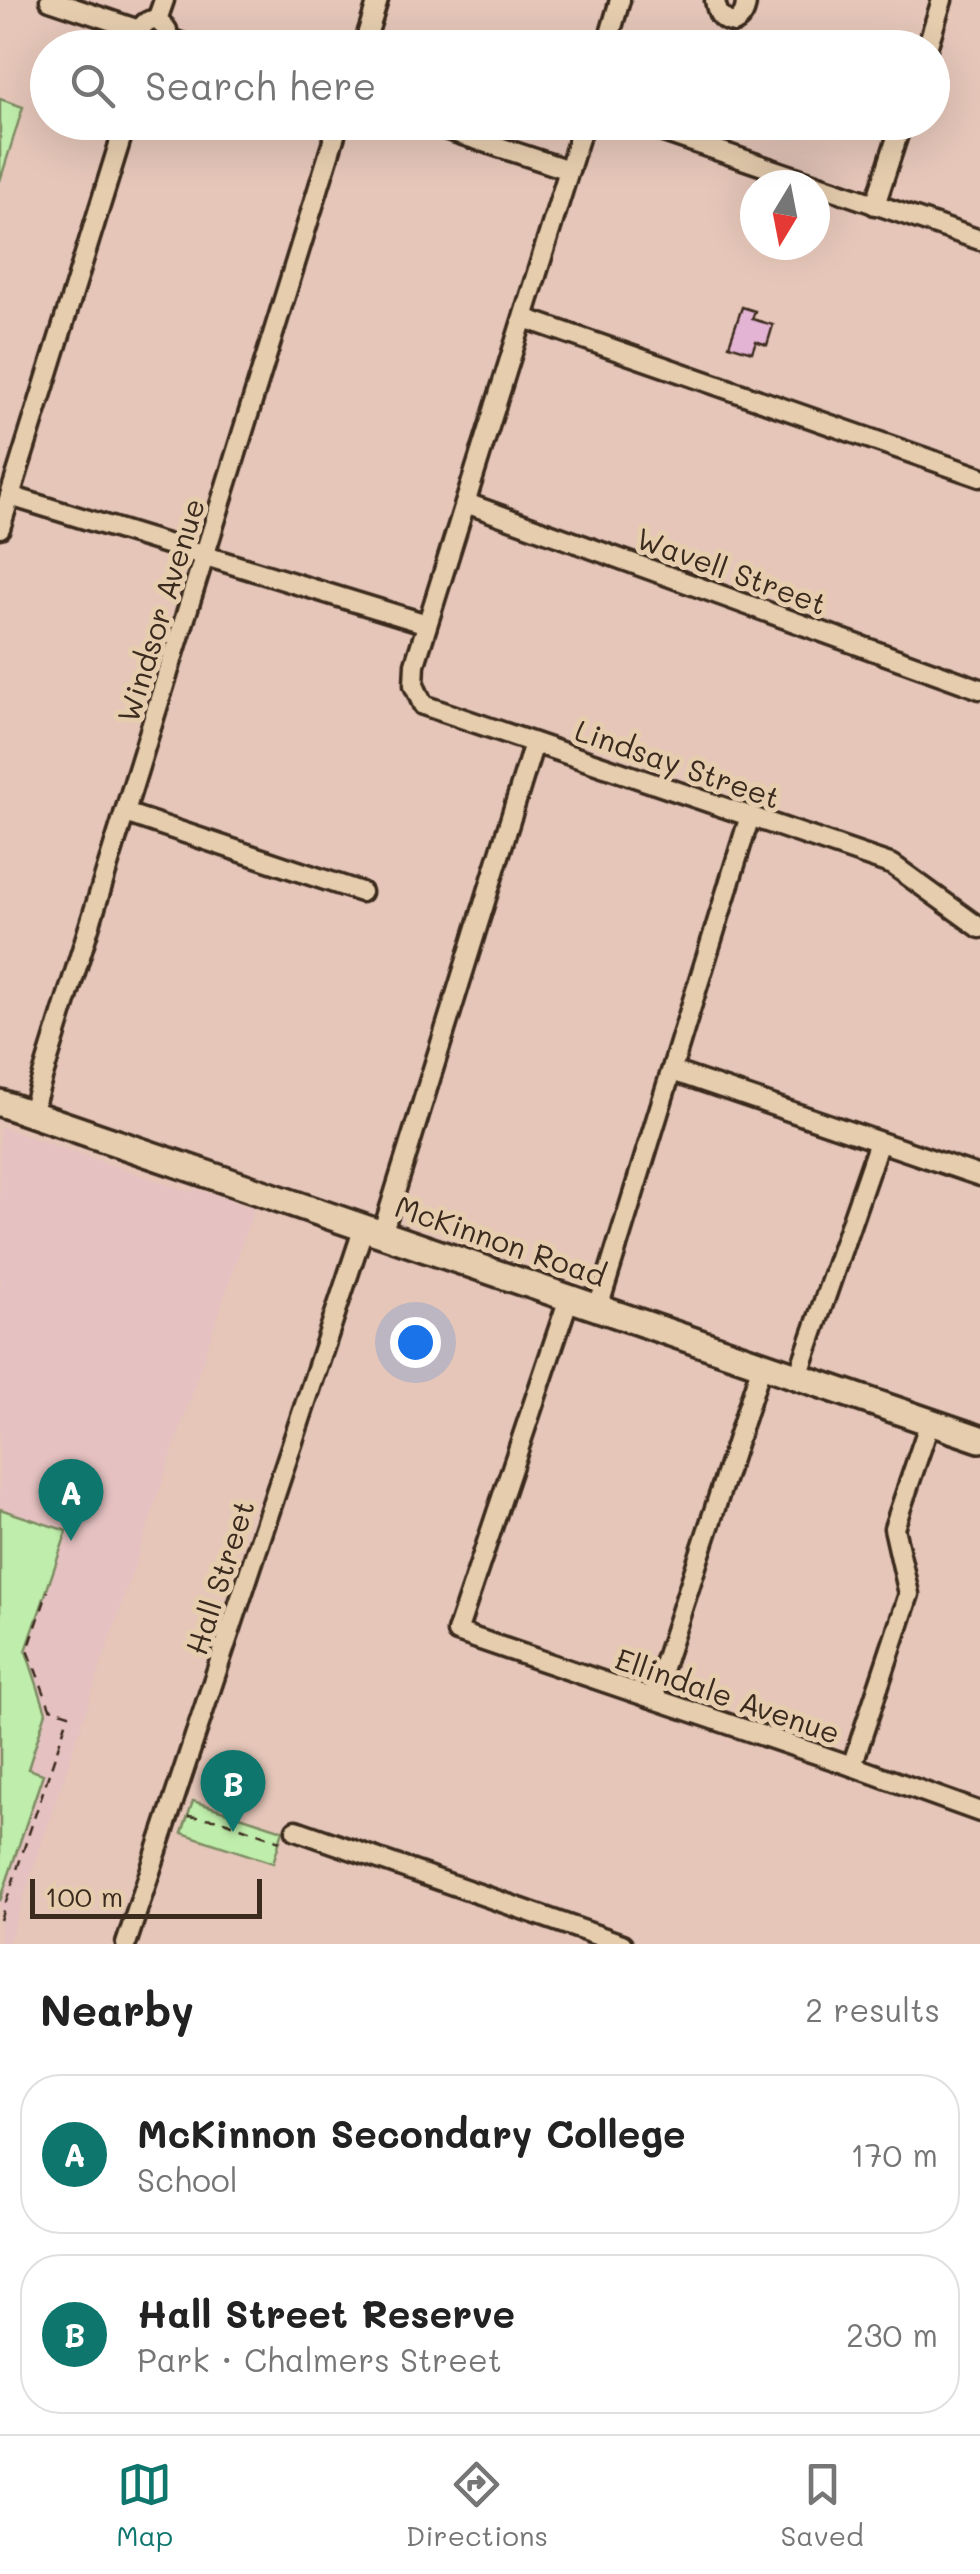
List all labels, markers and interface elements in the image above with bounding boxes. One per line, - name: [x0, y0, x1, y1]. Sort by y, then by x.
- search box: [30, 30, 950, 140]
- icon: search: [65, 58, 120, 113]
- text: Search here: [145, 60, 376, 110]
- north arrow: [740, 170, 830, 260]
- street label: Windsor Avenue: [107, 493, 213, 727]
- street label: Wavell Street: [631, 517, 833, 623]
- street label: Lindsay Street: [570, 709, 786, 817]
- street label: McKinnon Road: [390, 1185, 612, 1295]
- your location: [390, 1317, 441, 1368]
- pin: A: [38, 1458, 104, 1541]
- street label: Hall Street: [175, 1495, 263, 1659]
- street label: Ellindale Avenue: [610, 1638, 846, 1752]
- pin: B: [200, 1750, 266, 1832]
- scale bar: [30, 1874, 262, 1918]
- text: 100 m: [45, 1878, 123, 1914]
- text: Nearby: [40, 1982, 194, 2037]
- text: 2 results: [805, 1988, 940, 2030]
- text: McKinnon Secondary College: [137, 2108, 686, 2158]
- text: A: [63, 2133, 86, 2175]
- text: 170 m: [850, 2133, 938, 2175]
- text: School: [137, 2158, 238, 2200]
- text: Hall Street Reserve: [137, 2288, 515, 2338]
- text: B: [64, 2313, 85, 2355]
- text: 230 m: [846, 2313, 938, 2355]
- text: Park · Chalmers Street: [137, 2338, 502, 2380]
- tab: Map: [116, 2457, 173, 2553]
- tab: Directions: [406, 2457, 548, 2553]
- tab: Saved: [781, 2457, 864, 2553]

